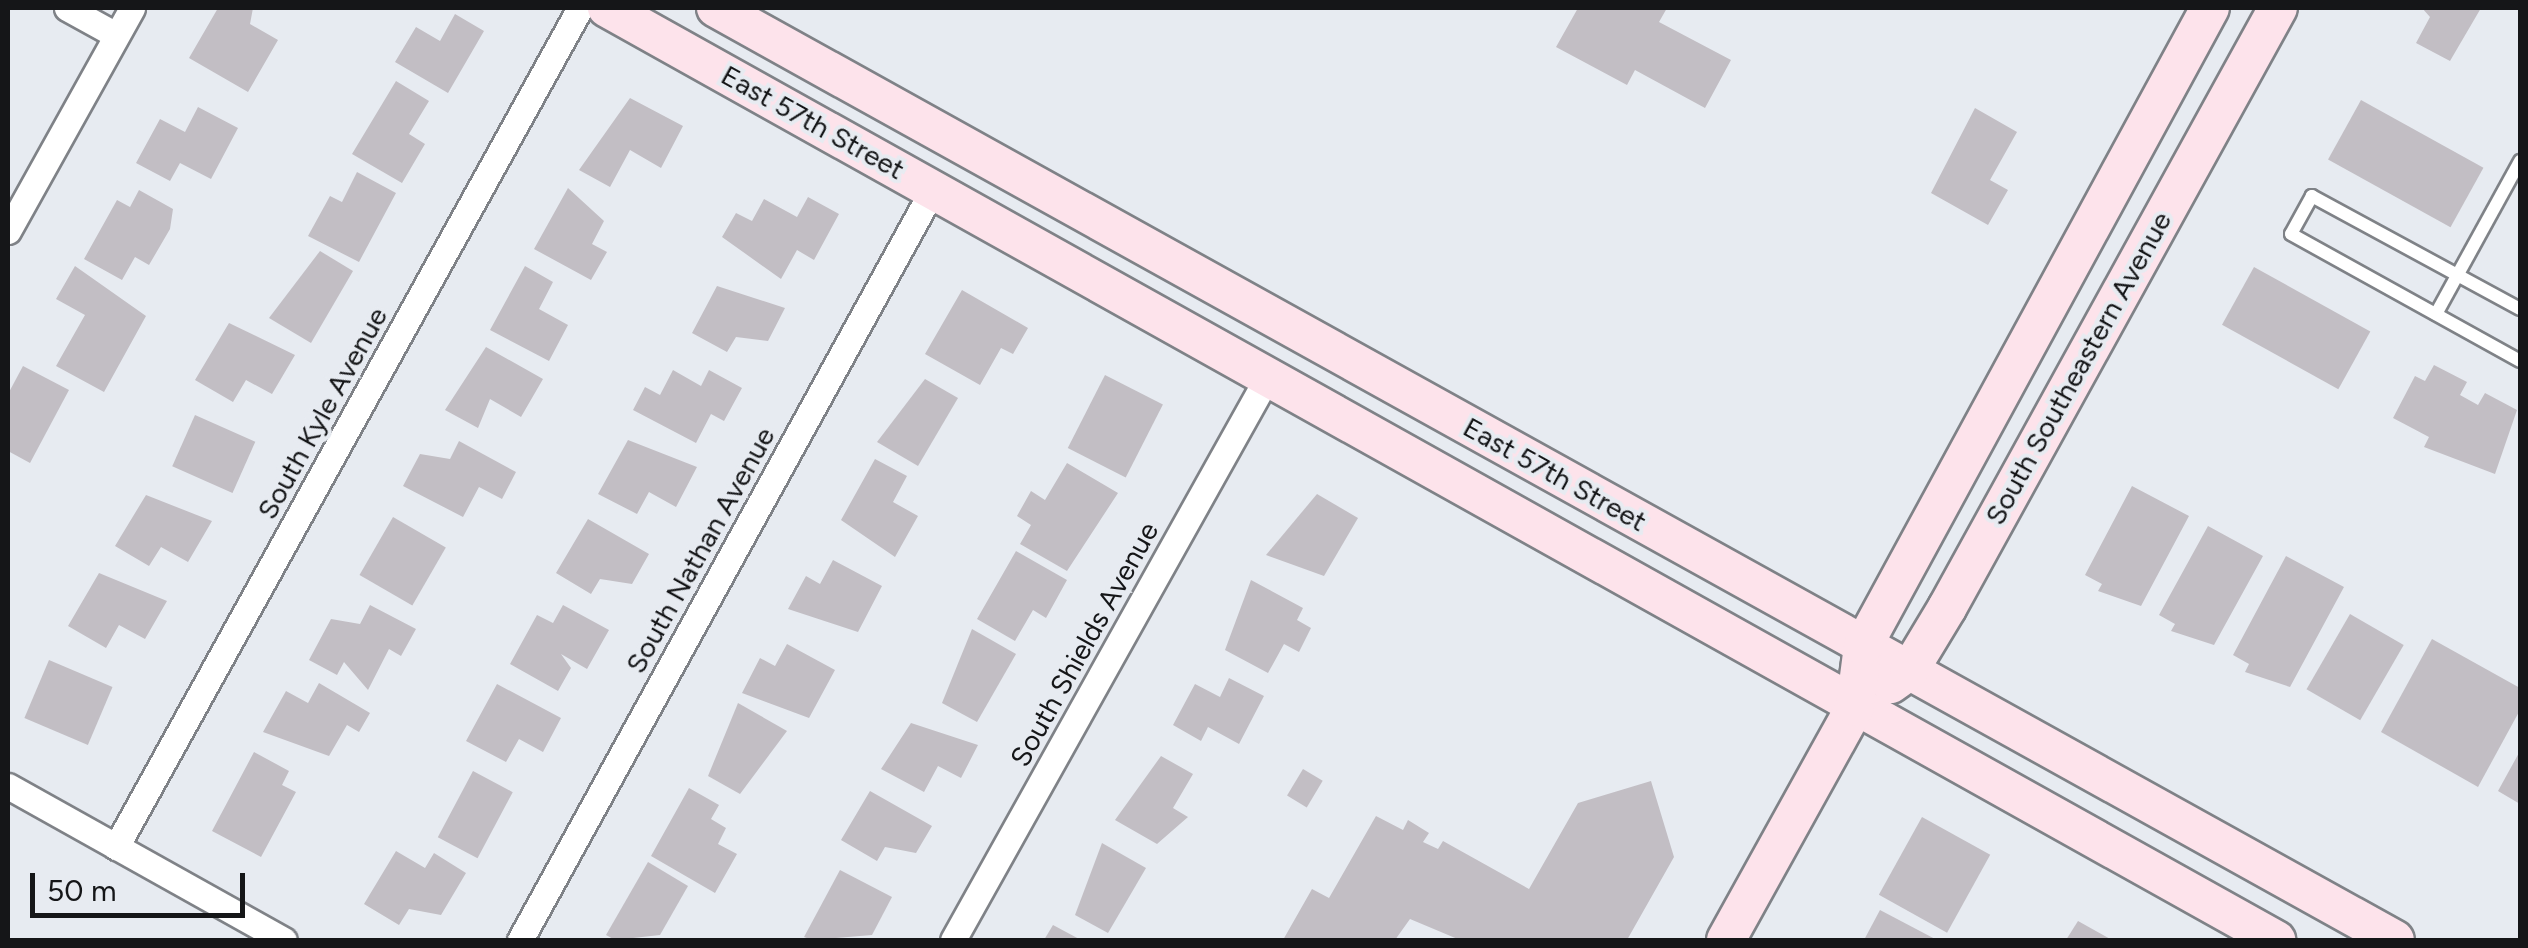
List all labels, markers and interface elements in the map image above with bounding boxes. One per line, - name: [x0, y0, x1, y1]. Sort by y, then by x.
- street label: East 57th Street: [716, 58, 910, 186]
- street label: South Southeastern Avenue: [1978, 206, 2178, 530]
- street label: South Kyle Avenue: [250, 301, 394, 525]
- street label: East 57th Street: [1458, 410, 1652, 538]
- street label: South Nathan Avenue: [618, 421, 782, 679]
- street label: South Shields Avenue: [1003, 516, 1165, 772]
- scale bar: [35, 853, 250, 915]
- text: 50 m: [47, 872, 116, 909]

